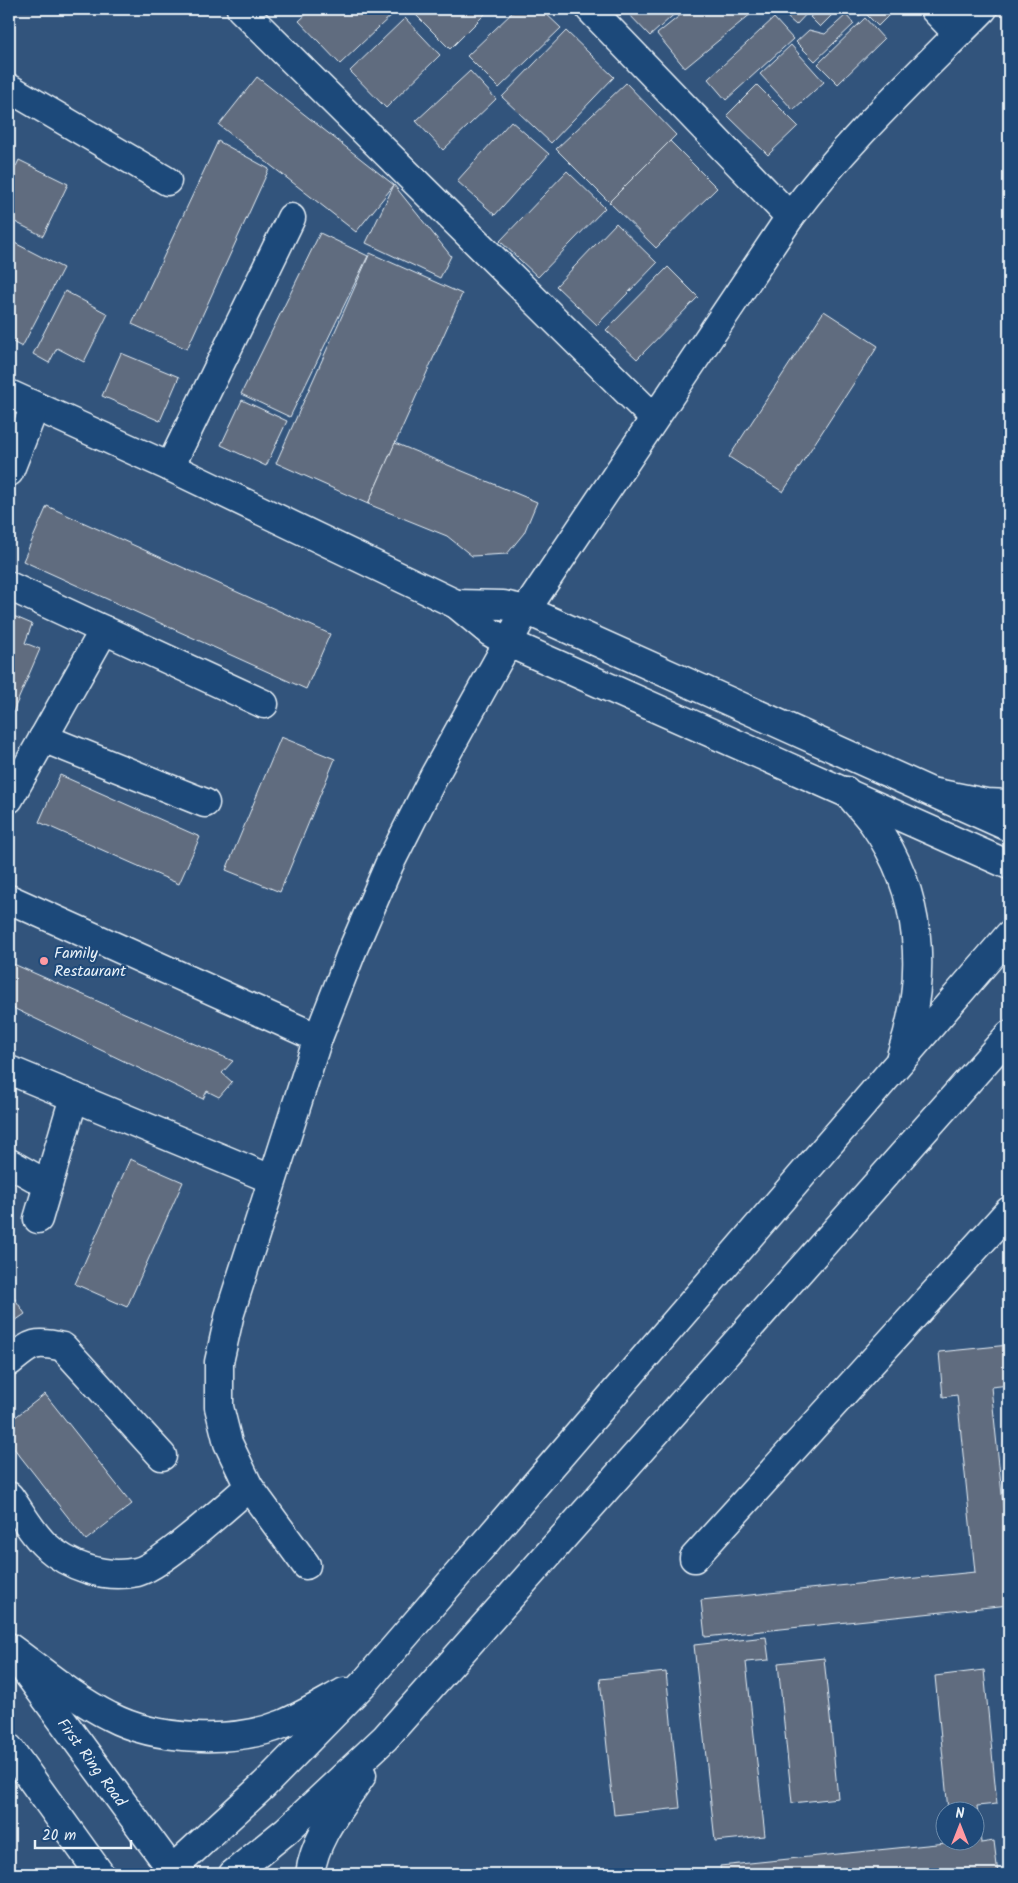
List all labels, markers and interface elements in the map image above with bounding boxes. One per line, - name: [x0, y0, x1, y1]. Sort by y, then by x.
- place label: Family Restaurant: [54, 941, 127, 984]
- marker: Family Restaurant: [38, 955, 50, 967]
- street label: First Ring Road: [50, 1713, 133, 1813]
- north arrow: [936, 1800, 986, 1850]
- text: N: [956, 1803, 965, 1825]
- scale bar: [35, 1818, 131, 1850]
- text: 20 m: [42, 1824, 76, 1848]

